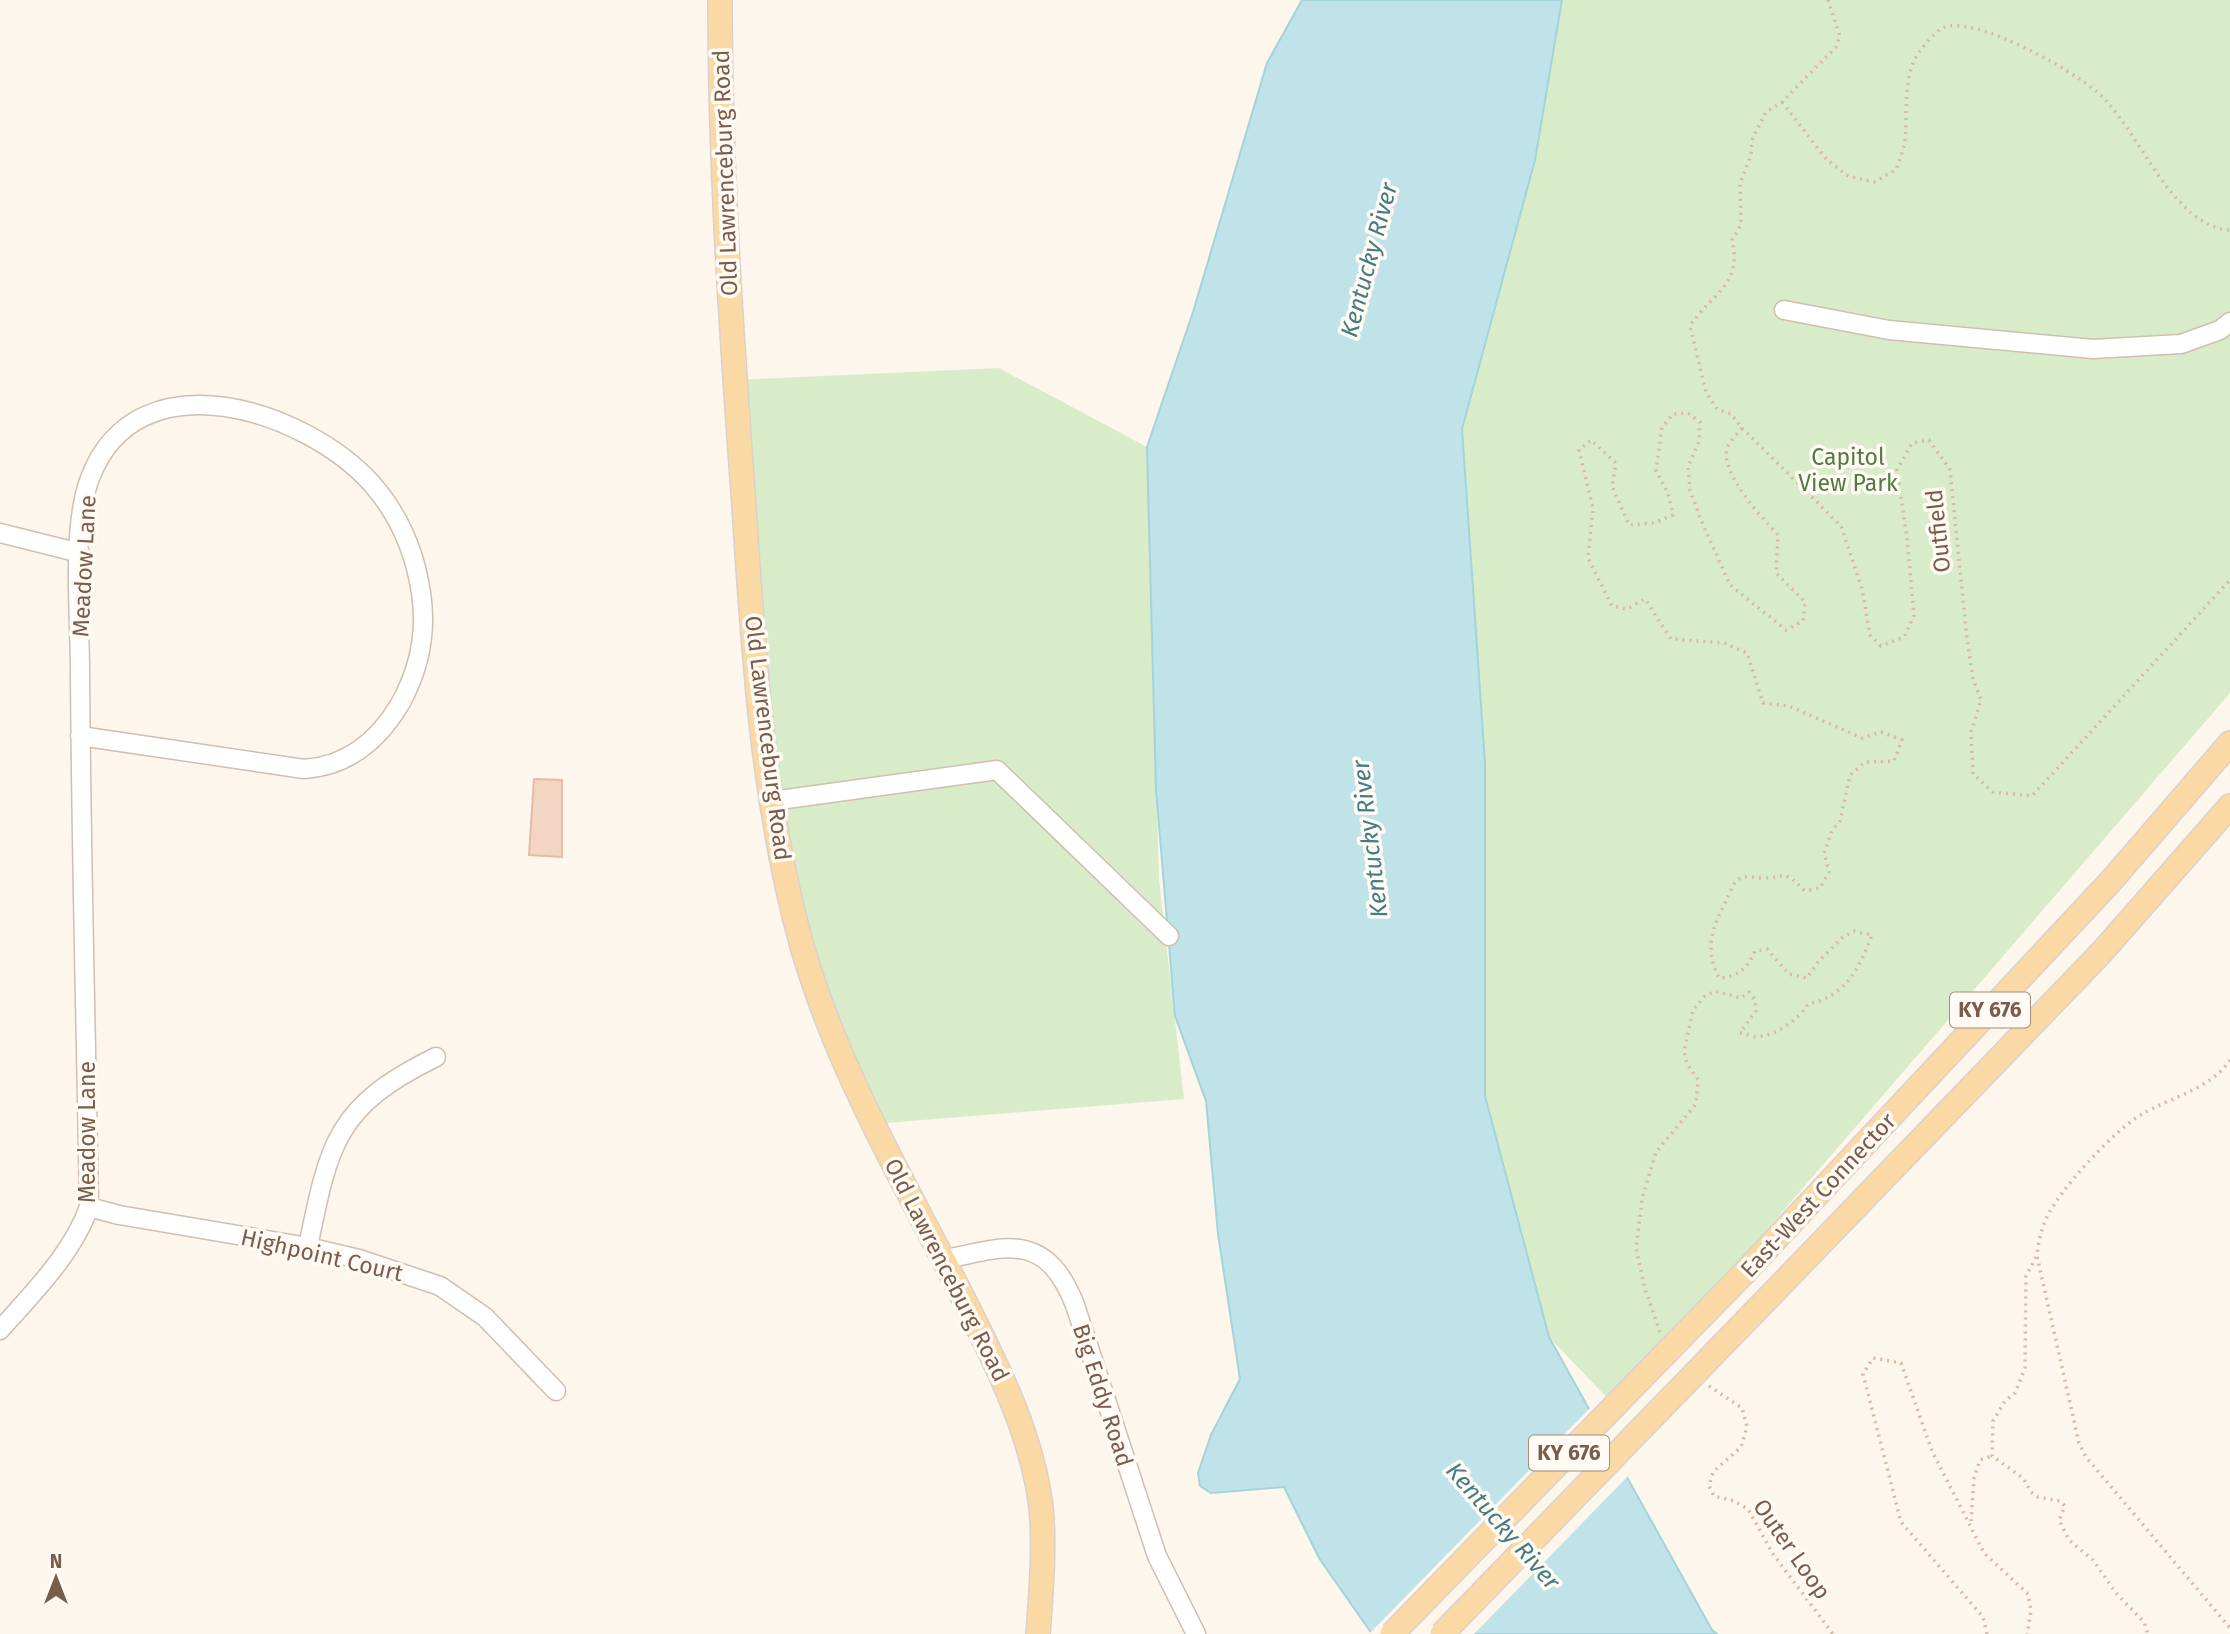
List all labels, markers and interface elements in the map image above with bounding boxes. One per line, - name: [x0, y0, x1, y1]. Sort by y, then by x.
- street label: Old Lawrenceburg Road: [707, 49, 743, 297]
- water label: Kentucky River: [1335, 179, 1403, 340]
- park label: Capitol View Park: [1798, 443, 1898, 497]
- street label: Outfield: [1920, 488, 1956, 574]
- street label: Meadow Lane: [66, 494, 102, 638]
- street label: Old Lawrenceburg Road: [739, 614, 797, 862]
- water label: Kentucky River: [1346, 758, 1394, 920]
- road number: KY 676: [1950, 992, 2030, 1028]
- street label: Meadow Lane: [73, 1061, 101, 1203]
- street label: East-West Connector: [1735, 1107, 1902, 1283]
- street label: Old Lawrenceburg Road: [879, 1154, 1015, 1386]
- street label: Highpoint Court: [238, 1223, 406, 1287]
- street label: Big Eddy Road: [1067, 1320, 1139, 1470]
- road number: KY 676: [1529, 1436, 1609, 1470]
- water label: Kentucky River: [1440, 1457, 1566, 1596]
- street label: Outer Loop: [1747, 1493, 1837, 1605]
- north arrow: [21, 1543, 91, 1613]
- text: N: [50, 1550, 62, 1573]

